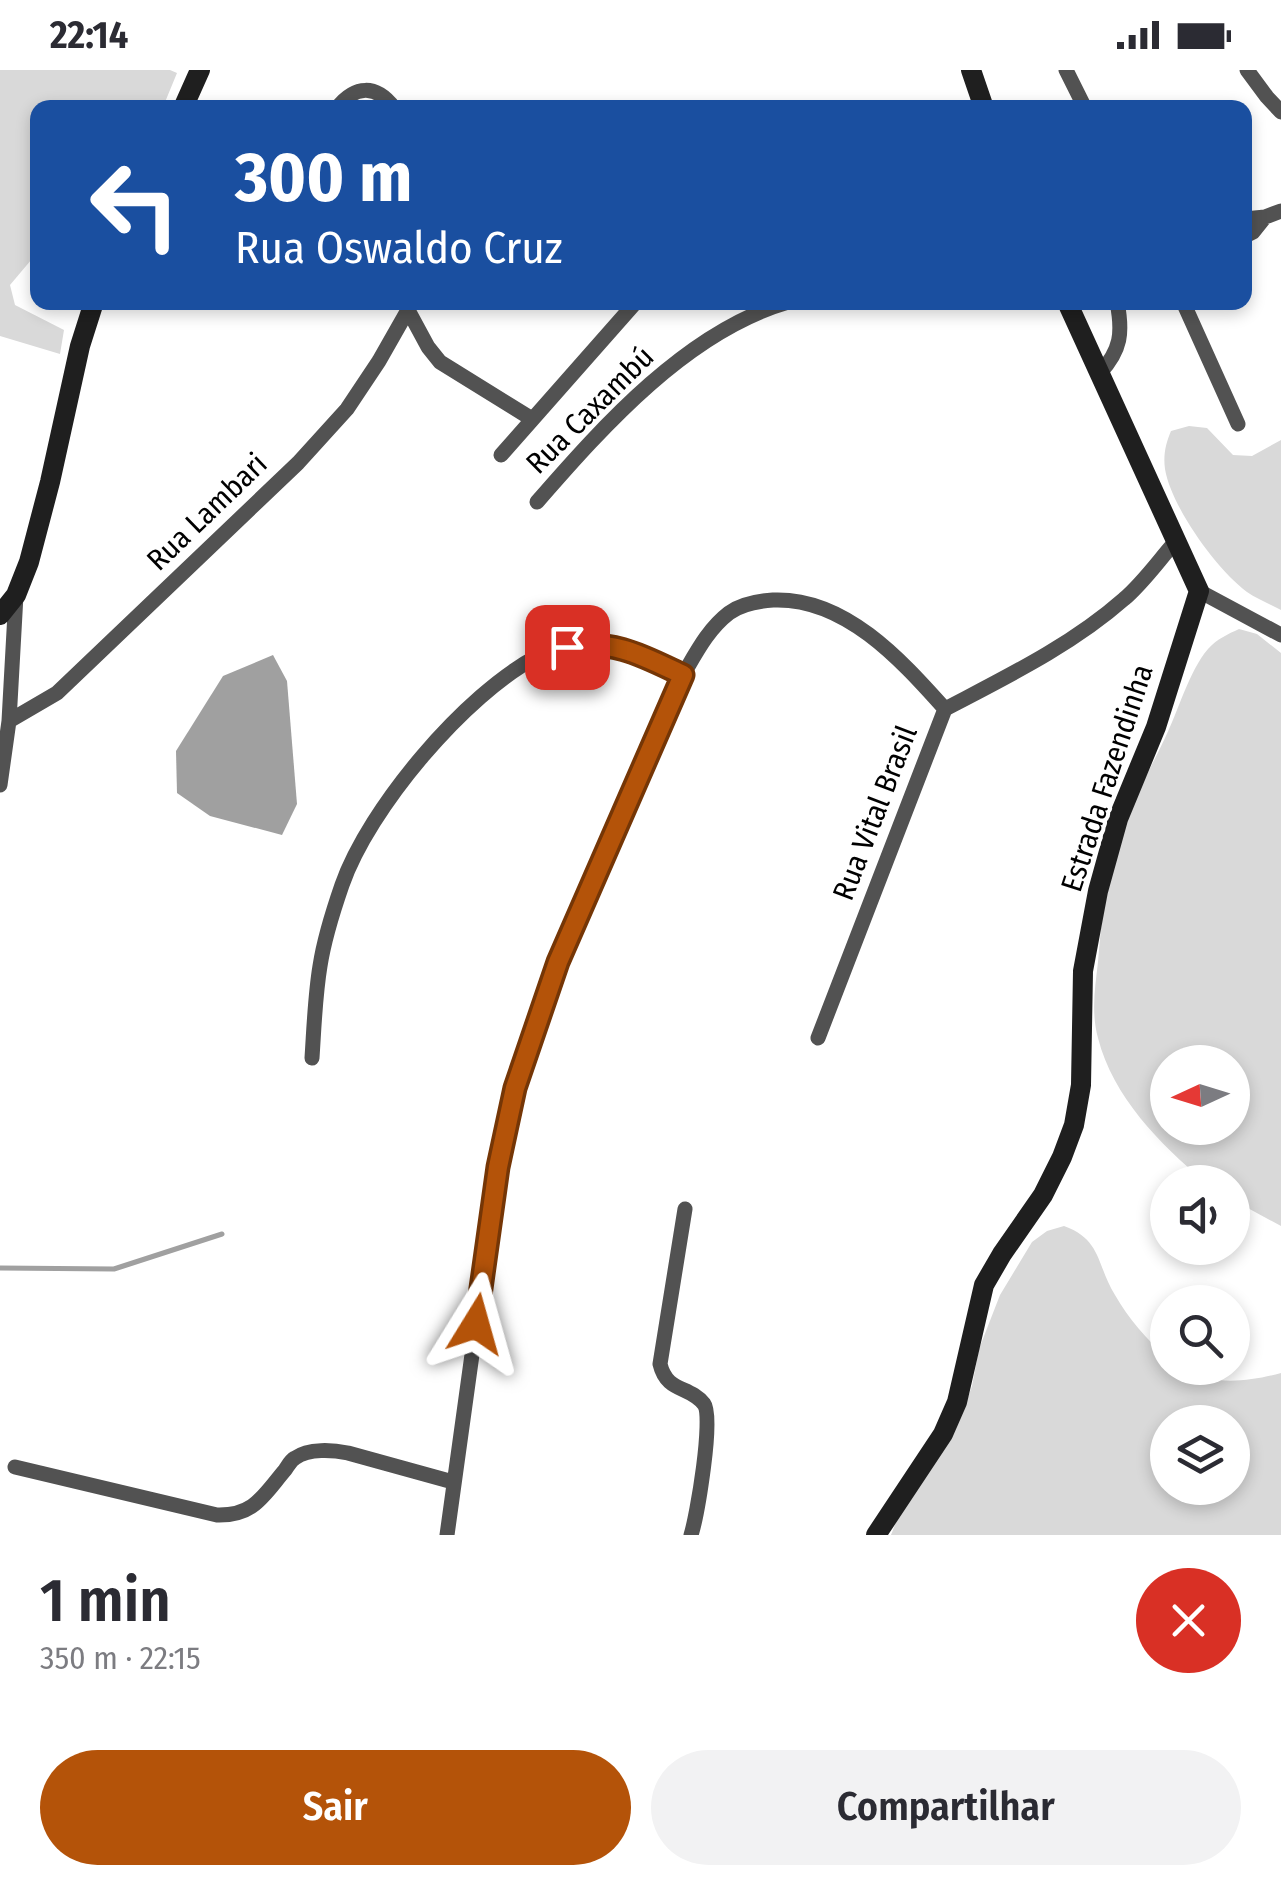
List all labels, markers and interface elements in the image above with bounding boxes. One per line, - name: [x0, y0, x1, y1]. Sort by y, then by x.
- text: 22:14: [50, 12, 128, 58]
- text: 300 m: [235, 136, 413, 220]
- icon: left: [70, 140, 200, 270]
- text: Rua Oswaldo Cruz: [235, 221, 563, 275]
- street label: Rua Caxambú: [519, 339, 661, 481]
- street label: Rua Lambari: [139, 446, 275, 578]
- pin: [525, 605, 610, 690]
- icon: arrive: [540, 620, 595, 675]
- street label: Estrada Fazendinha: [1053, 660, 1161, 896]
- street label: Rua Vital Brasil: [825, 720, 925, 905]
- north arrow: [1150, 1045, 1250, 1145]
- map controls: [1150, 1045, 1250, 1505]
- button: sound: [1150, 1165, 1250, 1265]
- position arrow: [424, 1272, 528, 1376]
- button: search: [1150, 1285, 1250, 1385]
- button: layers: [1150, 1405, 1250, 1505]
- text: 1 min: [40, 1565, 171, 1637]
- button: close: [1136, 1568, 1241, 1673]
- text: 350 m · 22:15: [40, 1639, 201, 1677]
- button: Sair: [40, 1750, 631, 1865]
- button: Compartilhar: [651, 1750, 1241, 1865]

